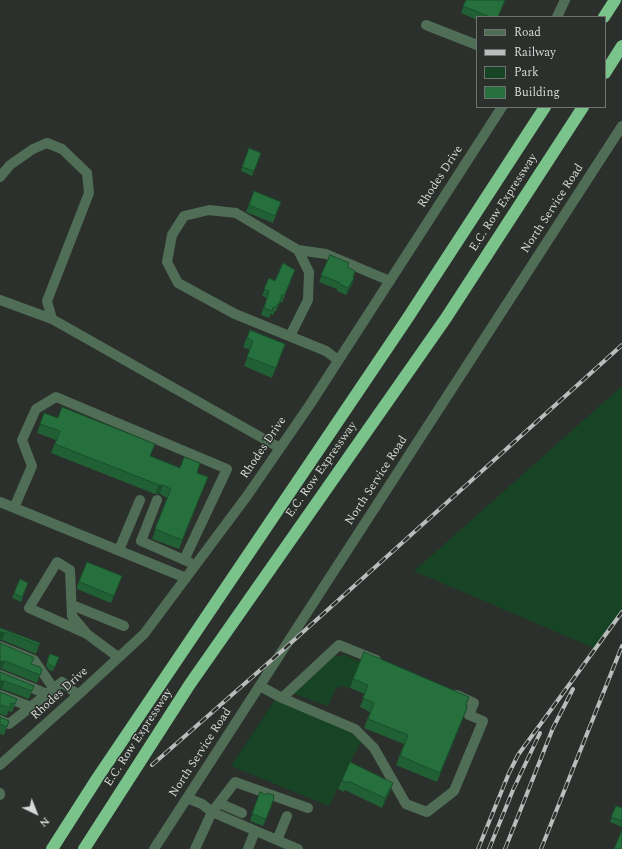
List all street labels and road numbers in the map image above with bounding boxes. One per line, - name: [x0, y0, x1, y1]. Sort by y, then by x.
- street label: Rhodes Drive: [415, 143, 467, 211]
- street label: E.C. Row Expressway: [467, 151, 541, 255]
- street label: North Service Road: [519, 162, 587, 256]
- street label: Rhodes Drive: [238, 414, 290, 482]
- street label: E.C. Row Expressway: [284, 419, 360, 521]
- street label: North Service Road: [343, 434, 411, 528]
- street label: Rhodes Drive: [29, 665, 91, 723]
- street label: E.C. Row Expressway: [102, 686, 176, 790]
- street label: North Service Road: [167, 706, 235, 800]

